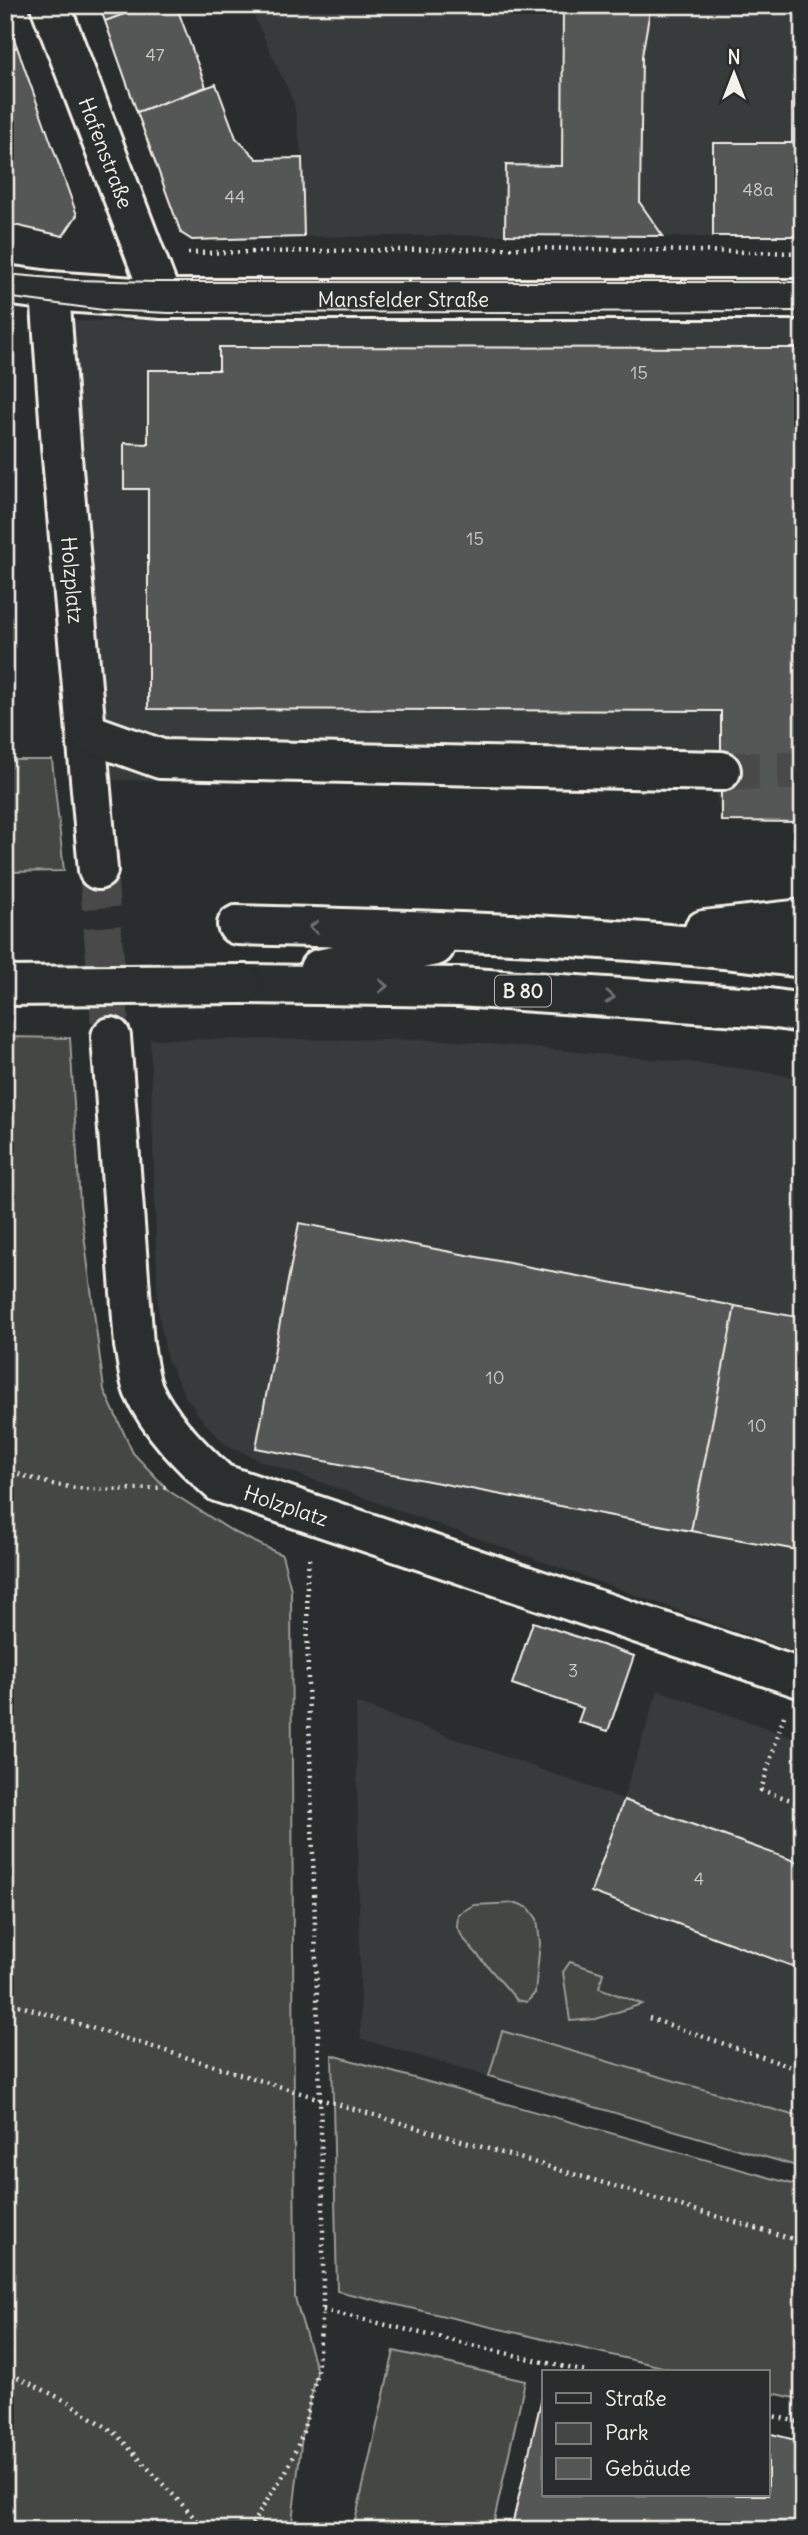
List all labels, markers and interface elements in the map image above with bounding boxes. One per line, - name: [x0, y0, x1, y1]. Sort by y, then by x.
- north arrow: [700, 38, 770, 108]
- house number: 47: [145, 43, 165, 66]
- text: N: [727, 45, 741, 69]
- street label: Hafenstraße: [73, 93, 140, 212]
- house number: 48a: [742, 178, 774, 201]
- house number: 44: [225, 185, 245, 208]
- street label: Mansfelder Straße: [317, 286, 489, 313]
- house number: 15: [630, 361, 648, 384]
- house number: 15: [466, 527, 484, 550]
- street label: Holzplatz: [55, 535, 90, 625]
- one-way arrow: [308, 919, 319, 934]
- road number: B 80: [495, 976, 551, 1007]
- one-way arrow: [379, 978, 389, 994]
- one-way arrow: [605, 989, 616, 1004]
- house number: 10: [486, 1366, 505, 1389]
- house number: 10: [748, 1414, 767, 1437]
- street label: Holzplatz: [240, 1479, 332, 1532]
- house number: 3: [568, 1659, 578, 1682]
- house number: 4: [694, 1867, 704, 1890]
- legend: [542, 2370, 770, 2496]
- text: Straße: [605, 2385, 666, 2412]
- text: Park: [605, 2419, 648, 2446]
- text: Gebäude: [605, 2455, 691, 2482]

